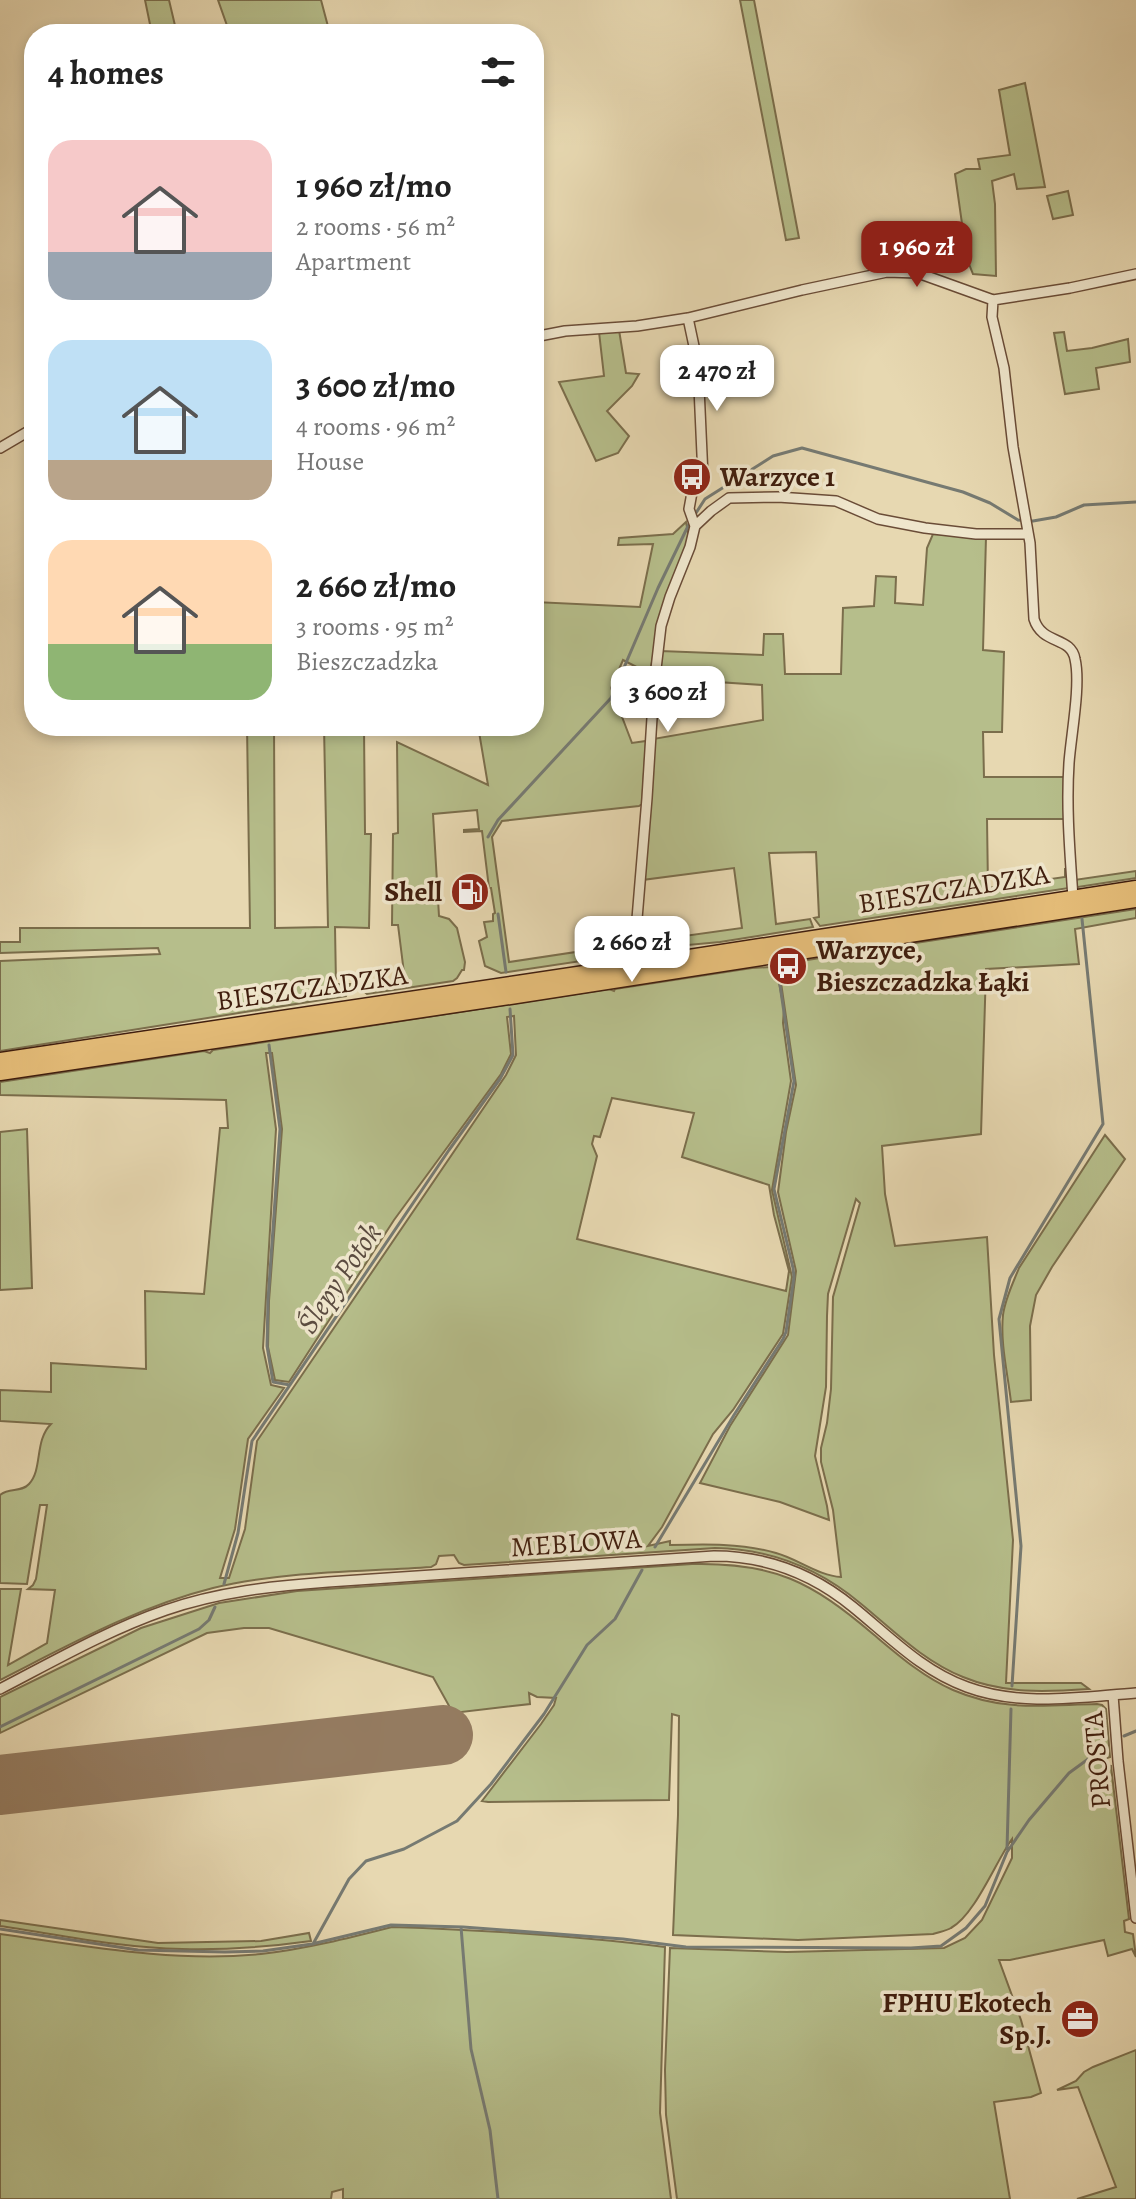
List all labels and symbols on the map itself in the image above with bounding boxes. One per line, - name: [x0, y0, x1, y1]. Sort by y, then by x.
- pin: 1 960 zł: [834, 221, 1000, 289]
- pin: 2 470 zł: [634, 345, 800, 413]
- bus stop icon: Warzyce 1: [671, 456, 713, 498]
- place label: Warzyce 1: [719, 458, 835, 496]
- pin: 3 600 zł: [585, 666, 751, 734]
- street label: BIESZCZADZKA: [856, 855, 1053, 923]
- fuel station icon: Shell: [449, 871, 491, 913]
- place label: Shell: [384, 873, 443, 911]
- pin: 2 660 zł: [549, 916, 715, 984]
- place label: Warzyce, Bieszczadzka Łąki: [815, 931, 1029, 1001]
- bus stop icon: Warzyce, Bieszczadzka Łąki: [767, 945, 809, 987]
- street label: BIESZCZADZKA: [214, 956, 411, 1020]
- water label: Ślepy Potok: [287, 1215, 391, 1341]
- street label: MEBLOWA: [509, 1519, 643, 1567]
- street label: PROSTA: [1074, 1709, 1120, 1810]
- place label: FPHU Ekotech Sp.J.: [882, 1984, 1052, 2054]
- office icon: FPHU Ekotech Sp.J.: [1059, 1998, 1101, 2040]

